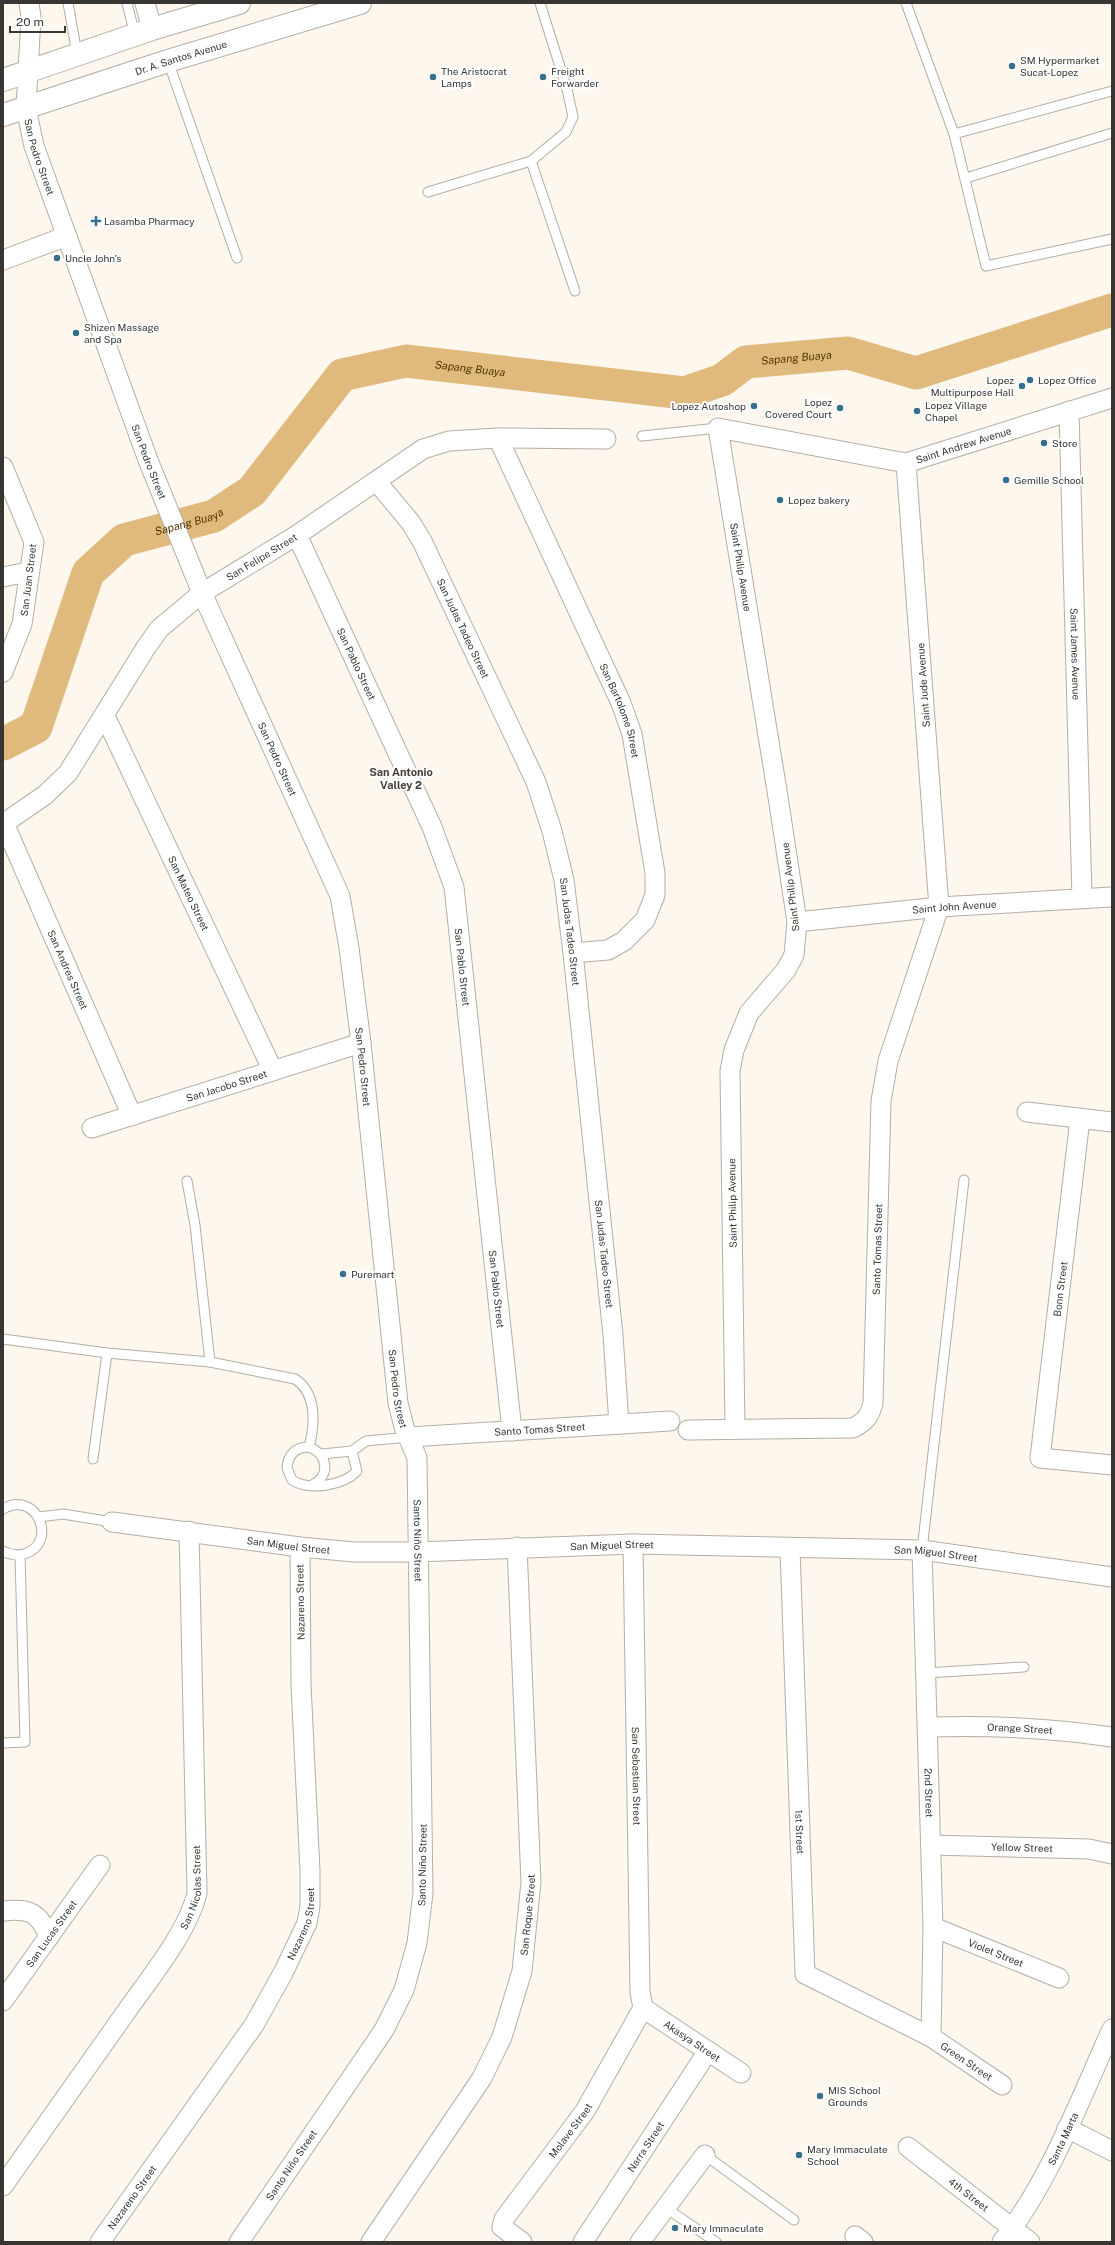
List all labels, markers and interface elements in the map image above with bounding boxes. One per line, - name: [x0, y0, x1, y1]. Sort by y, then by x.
- scale bar: [10, 8, 65, 34]
- text: 20 m: [16, 15, 44, 29]
- street label: Dr. A. Santos Avenue: [133, 37, 229, 77]
- place label: SM Hypermarket Sucat-Lopez: [1020, 54, 1099, 78]
- marker: SM Hypermarket Sucat-Lopez: [1007, 61, 1017, 71]
- place label: The Aristocrat Lamps: [441, 65, 507, 89]
- place label: Freight Forwarder: [551, 65, 599, 89]
- marker: The Aristocrat Lamps: [428, 72, 438, 82]
- marker: Freight Forwarder: [538, 72, 548, 82]
- street label: San Pedro Street: [22, 117, 57, 197]
- place label: Lasamba Pharmacy: [104, 215, 195, 227]
- marker: Lasamba Pharmacy: [91, 216, 101, 226]
- place label: Uncle John's: [65, 252, 121, 264]
- marker: Uncle John's: [52, 253, 62, 263]
- place label: Shizen Massage and Spa: [84, 321, 160, 345]
- marker: Shizen Massage and Spa: [71, 328, 81, 338]
- water label: Sapang Buaya: [761, 348, 832, 367]
- water label: Sapang Buaya: [434, 358, 506, 378]
- place label: Lopez Multipurpose Hall: [931, 374, 1014, 398]
- place label: Lopez Office: [1038, 374, 1097, 386]
- marker: Lopez Office: [1025, 375, 1035, 385]
- marker: Lopez Multipurpose Hall: [1017, 381, 1027, 391]
- place label: Lopez Covered Court: [765, 396, 832, 420]
- place label: Lopez Village Chapel: [925, 399, 987, 423]
- place label: Lopez Autoshop: [671, 400, 746, 412]
- marker: Lopez Autoshop: [749, 401, 759, 411]
- marker: Lopez Covered Court: [835, 403, 845, 413]
- marker: Lopez Village Chapel: [912, 406, 922, 416]
- street label: San Pedro Street: [129, 422, 169, 501]
- street label: Saint Andrew Avenue: [914, 424, 1013, 466]
- place label: Store: [1052, 437, 1078, 449]
- marker: Store: [1039, 438, 1049, 448]
- place label: Gemille School: [1014, 474, 1084, 486]
- marker: Gemille School: [1001, 475, 1011, 485]
- place label: Lopez bakery: [788, 494, 850, 506]
- marker: Lopez bakery: [775, 495, 785, 505]
- water label: Sapang Buaya: [153, 506, 226, 538]
- street label: Saint Philip Avenue: [728, 522, 754, 612]
- street label: San Felipe Street: [224, 530, 299, 583]
- street label: San Juan Street: [18, 543, 38, 617]
- street label: San Judas Tadeo Street: [435, 577, 492, 680]
- street label: Saint James Avenue: [1068, 608, 1083, 700]
- street label: San Pablo Street: [335, 626, 379, 702]
- street label: Saint Jude Avenue: [914, 642, 932, 728]
- street label: San Bartolome Street: [597, 661, 642, 759]
- street label: San Pedro Street: [256, 720, 300, 798]
- district label: San Antonio Valley 2: [369, 766, 433, 791]
- street label: Saint Philip Avenue: [779, 842, 801, 932]
- street label: San Mateo Street: [166, 854, 212, 933]
- street label: San Judas Tadeo Street: [558, 877, 582, 986]
- street label: Saint John Avenue: [911, 898, 997, 916]
- street label: San Pablo Street: [452, 927, 473, 1007]
- street label: San Andres Street: [45, 928, 91, 1011]
- street label: San Pedro Street: [353, 1026, 373, 1107]
- street label: San Jacobo Street: [185, 1067, 268, 1104]
- street label: Saint Philip Avenue: [725, 1158, 739, 1248]
- street label: San Judas Tadeo Street: [593, 1199, 616, 1309]
- street label: Santo Tomas Street: [870, 1204, 884, 1295]
- street label: San Pablo Street: [487, 1250, 507, 1329]
- street label: Bonn Street: [1051, 1261, 1069, 1317]
- place label: Puremart: [351, 1268, 395, 1280]
- marker: Puremart: [338, 1269, 348, 1279]
- street label: San Pedro Street: [387, 1349, 410, 1429]
- street label: Santo Tomas Street: [494, 1420, 586, 1438]
- street label: Santo Niño Street: [412, 1499, 425, 1582]
- street label: San Miguel Street: [246, 1534, 331, 1556]
- street label: San Miguel Street: [570, 1538, 654, 1552]
- street label: San Miguel Street: [894, 1543, 978, 1564]
- street label: Nazareno Street: [293, 1564, 307, 1640]
- street label: Orange Street: [987, 1721, 1053, 1736]
- street label: San Sebastian Street: [630, 1727, 643, 1825]
- street label: 2nd Street: [922, 1768, 936, 1818]
- street label: 1st Street: [793, 1809, 807, 1854]
- street label: Santo Niño Street: [415, 1823, 429, 1906]
- street label: Yellow Street: [991, 1841, 1053, 1854]
- street label: San Nicolas Street: [177, 1845, 204, 1932]
- street label: San Roque Street: [518, 1874, 537, 1956]
- street label: Nazareno Street: [284, 1887, 316, 1962]
- street label: San Lucas Street: [23, 1897, 79, 1969]
- street label: Violet Street: [967, 1936, 1026, 1969]
- street label: Akasya Street: [662, 2017, 723, 2064]
- street label: Green Street: [938, 2039, 995, 2083]
- place label: MIS School Grounds: [828, 2084, 881, 2108]
- marker: MIS School Grounds: [815, 2091, 825, 2101]
- street label: Molave Street: [546, 2101, 594, 2160]
- street label: Santa Marta: [1045, 2111, 1080, 2167]
- street label: Narra Street: [625, 2119, 666, 2174]
- street label: Santo Niño Street: [263, 2127, 319, 2203]
- place label: Mary Immaculate School: [807, 2143, 888, 2167]
- marker: Mary Immaculate School: [794, 2150, 804, 2160]
- street label: Nazareno Street: [105, 2163, 159, 2232]
- street label: 4th Street: [946, 2175, 991, 2214]
- place label: Mary Immaculate: [683, 2222, 764, 2234]
- marker: Mary Immaculate: [670, 2223, 680, 2233]

